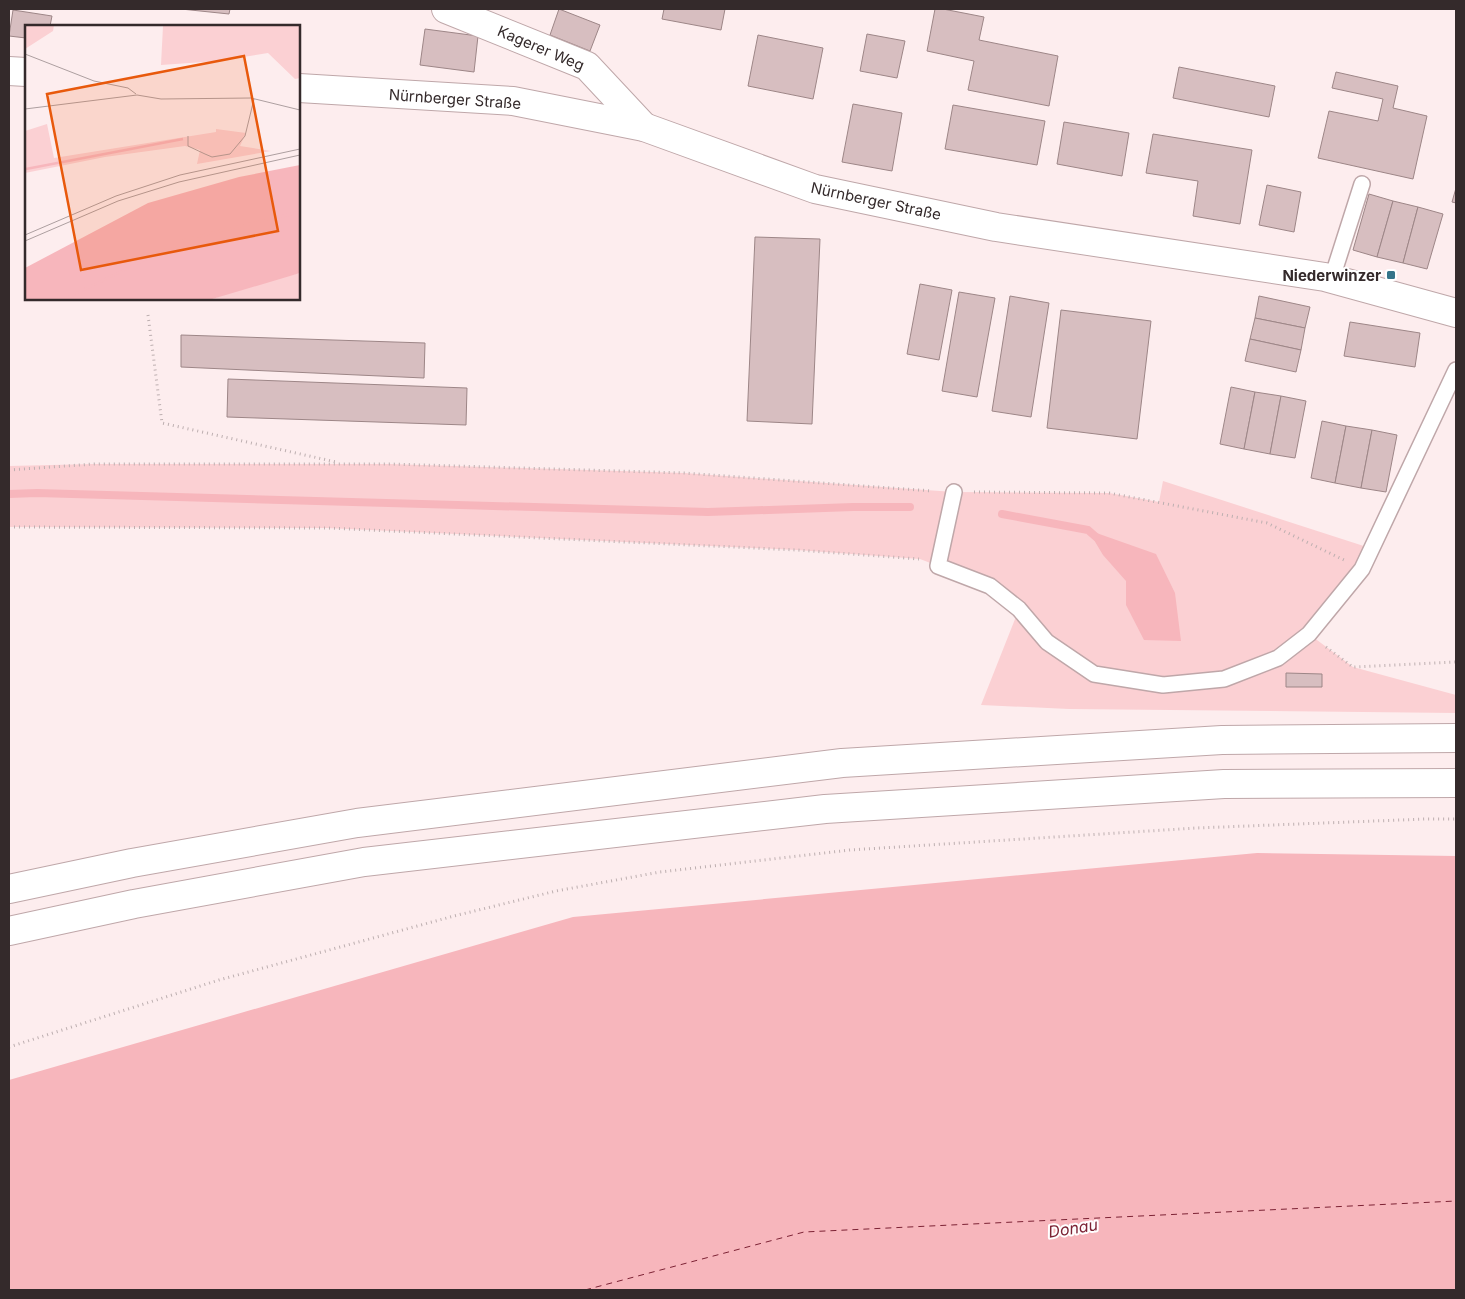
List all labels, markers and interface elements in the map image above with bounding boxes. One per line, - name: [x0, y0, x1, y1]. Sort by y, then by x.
- street label: Kagerer Weg: [495, 21, 587, 75]
- inset map: [25, 25, 300, 300]
- street label: Nürnberger Straße: [388, 85, 522, 113]
- street label: Nürnberger Straße: [809, 178, 943, 224]
- place label: Niederwinzer: [1282, 266, 1381, 285]
- marker: Niederwinzer: [1385, 269, 1397, 281]
- water label: Donau: [1047, 1214, 1099, 1242]

